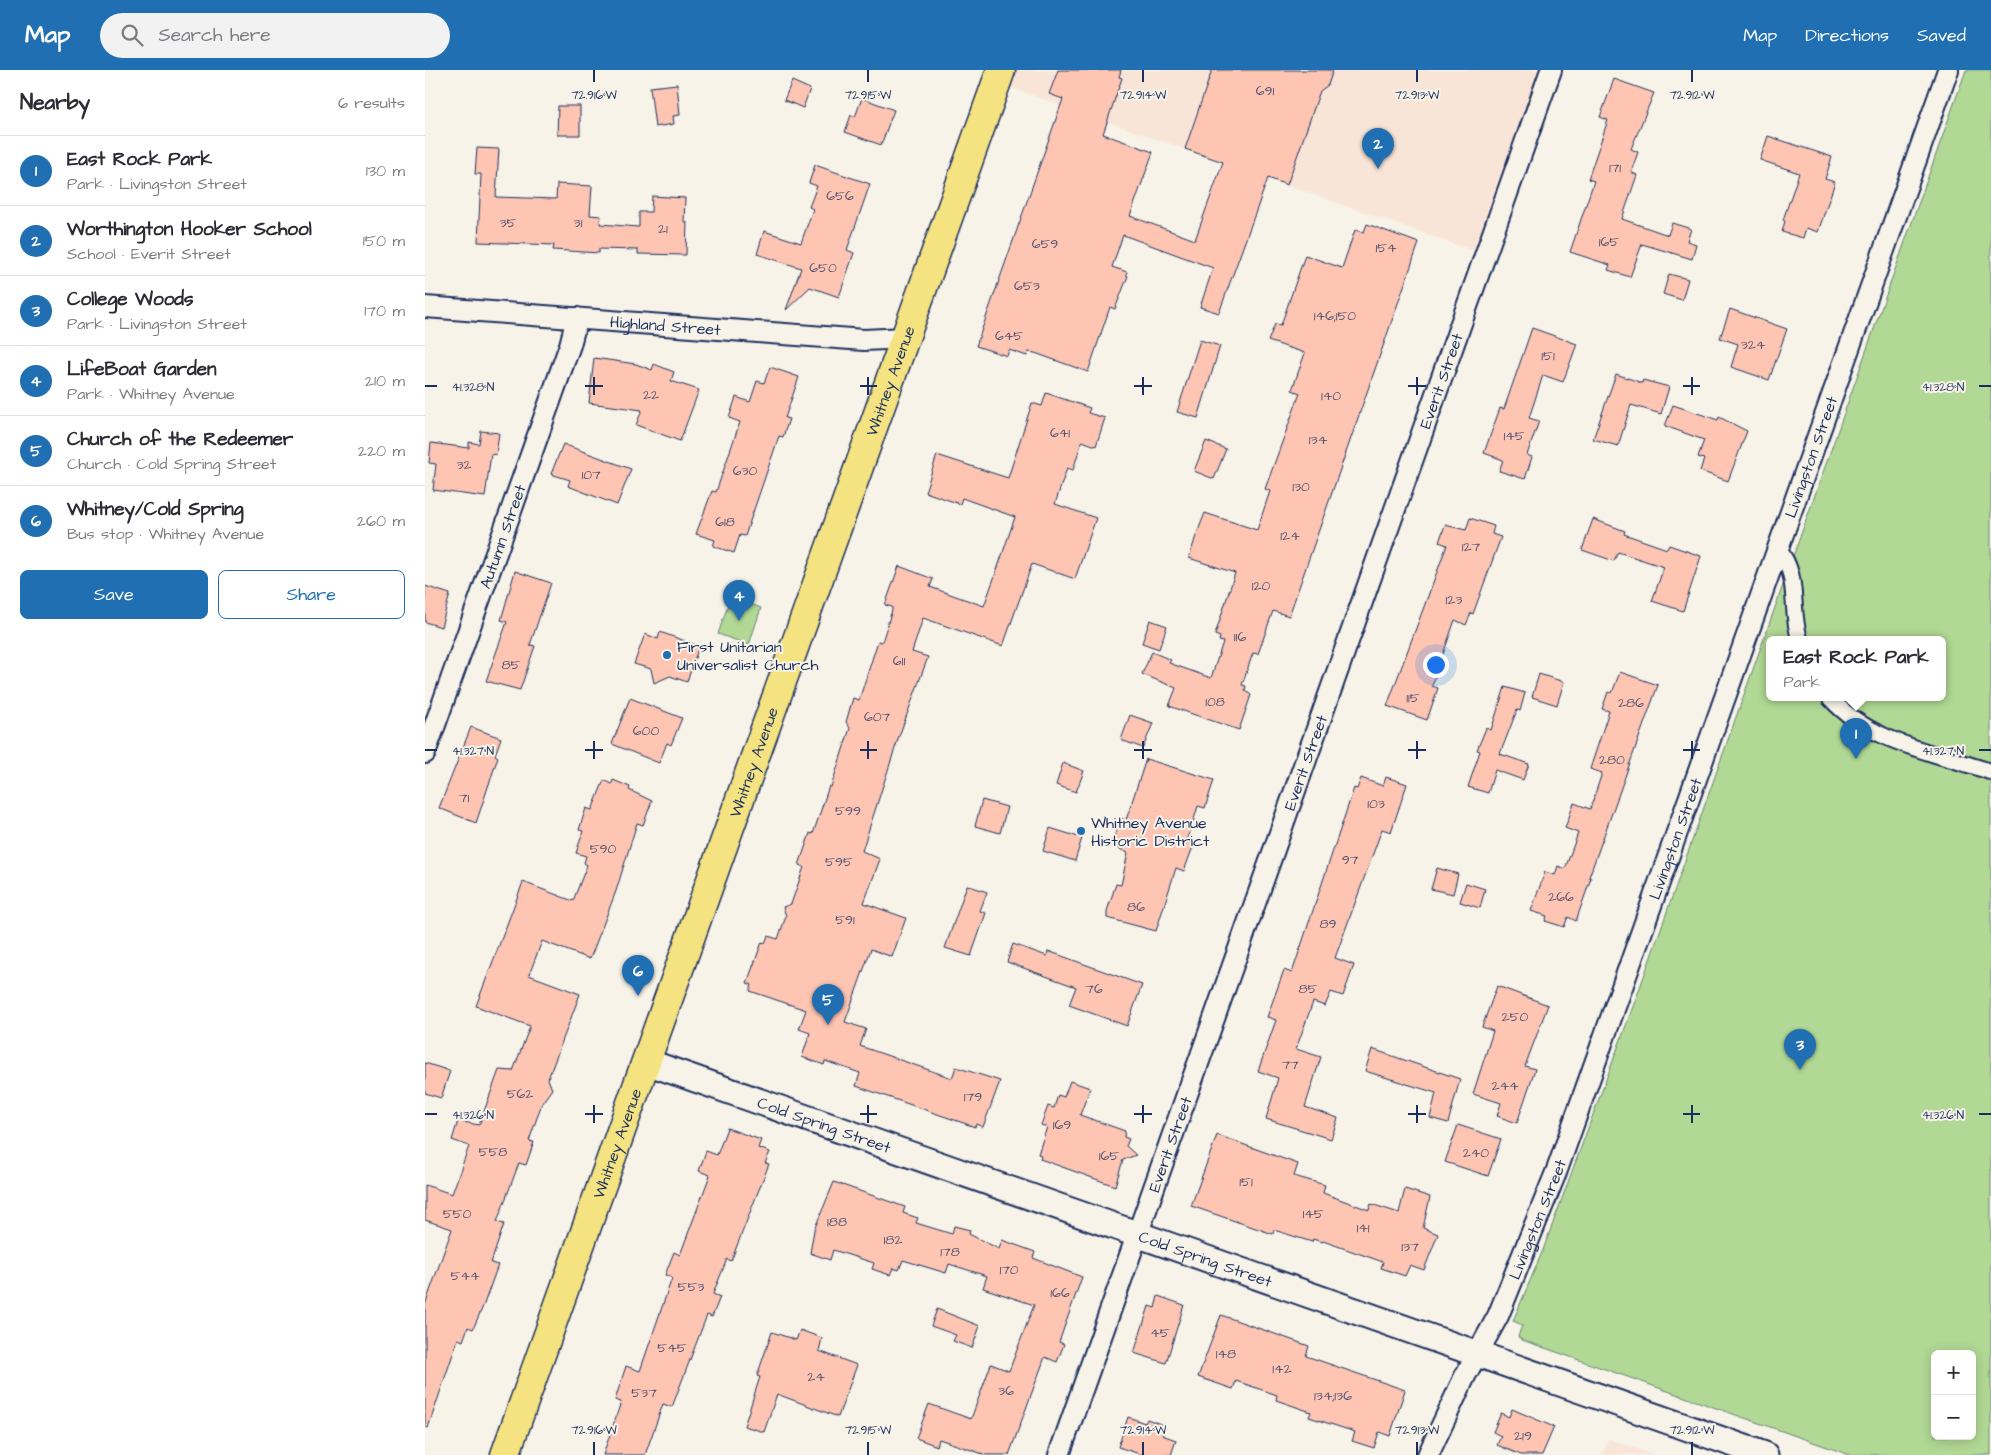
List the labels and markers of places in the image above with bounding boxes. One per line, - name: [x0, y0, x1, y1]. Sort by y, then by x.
- pin: 2: [1362, 128, 1394, 169]
- pin: 4: [723, 580, 755, 621]
- place label: First Unitarian Universalist Church: [677, 636, 819, 676]
- marker: First Unitarian Universalist Church: [661, 649, 673, 661]
- pin: 1: [1840, 718, 1872, 759]
- place label: Whitney Avenue Historic District: [1091, 812, 1210, 852]
- marker: Whitney Avenue Historic District: [1075, 825, 1087, 837]
- pin: 6: [622, 955, 654, 996]
- pin: 5: [812, 984, 844, 1025]
- pin: 3: [1784, 1029, 1816, 1070]

